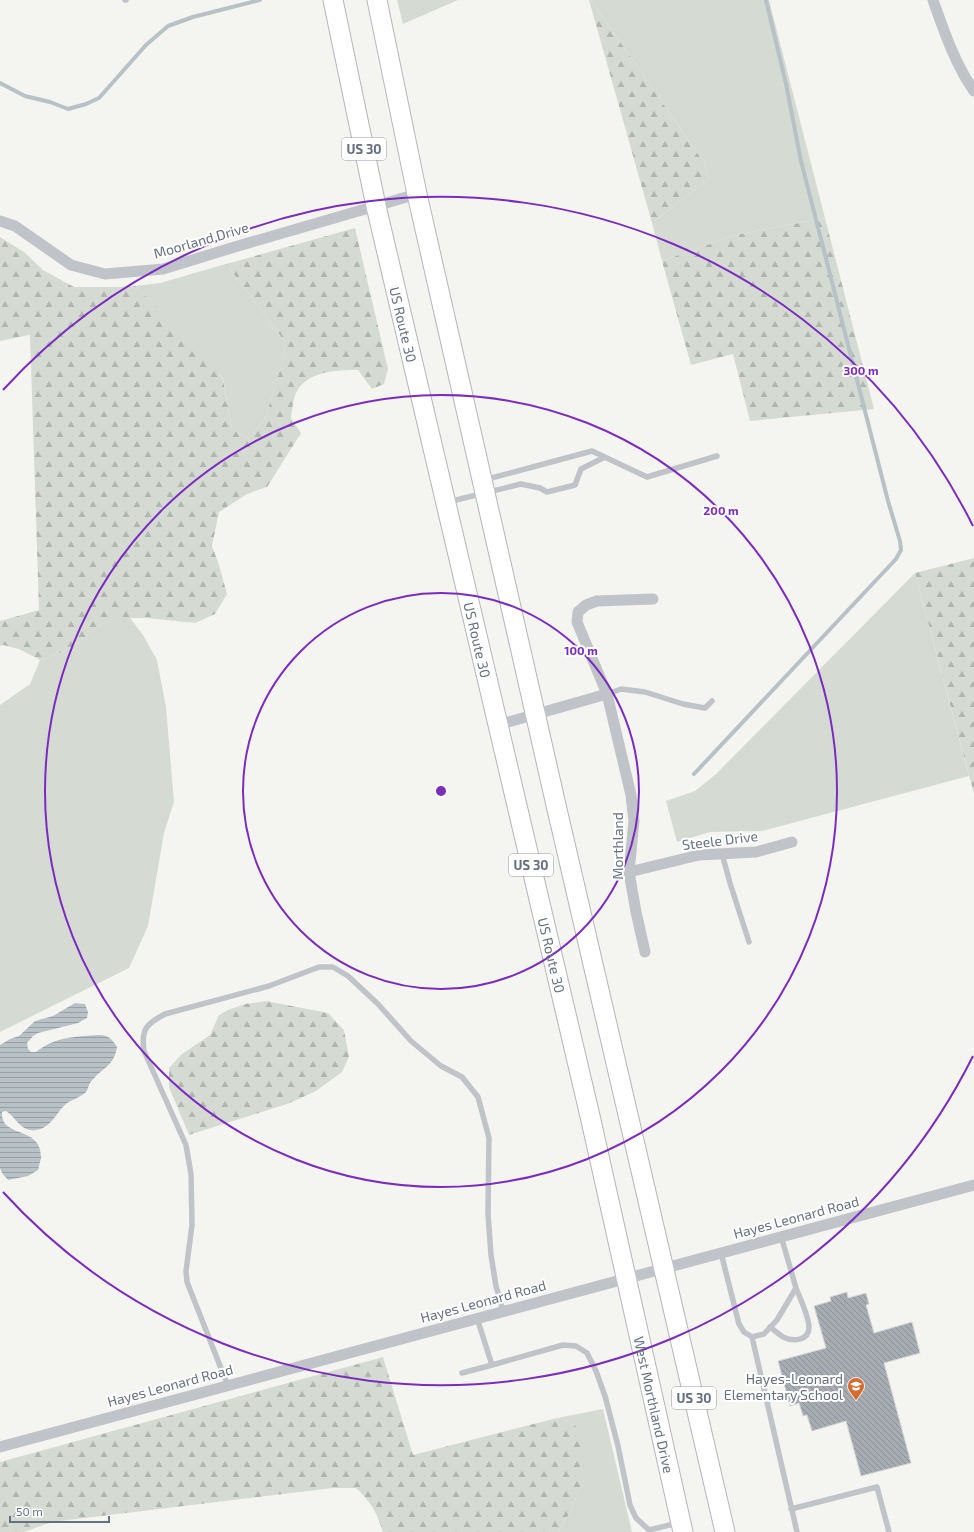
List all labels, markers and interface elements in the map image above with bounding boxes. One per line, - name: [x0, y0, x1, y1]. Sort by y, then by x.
- road number: US 30: [342, 138, 386, 160]
- street label: Moorland Drive: [151, 218, 251, 262]
- street label: US Route 30: [387, 285, 421, 364]
- text: 300 m: [843, 363, 879, 377]
- text: 200 m: [703, 503, 739, 517]
- street label: US Route 30: [461, 600, 495, 679]
- text: 100 m: [564, 643, 598, 657]
- centre of rings: [434, 784, 448, 798]
- street label: Morthland: [609, 812, 626, 880]
- street label: Steele Drive: [681, 827, 759, 853]
- road number: US 30: [509, 854, 553, 876]
- street label: US Route 30: [535, 916, 569, 995]
- street label: Hayes Leonard Road: [731, 1192, 861, 1242]
- street label: Hayes Leonard Road: [418, 1276, 548, 1326]
- street label: West Morthland Drive: [631, 1334, 678, 1475]
- street label: Hayes Leonard Road: [105, 1360, 235, 1410]
- place label: Hayes-Leonard Elementary School: [724, 1370, 844, 1403]
- school or university icon: Hayes-Leonard Elementary School: [846, 1376, 866, 1401]
- road number: US 30: [672, 1387, 716, 1409]
- scale bar: [10, 1498, 109, 1524]
- text: 50 m: [16, 1504, 43, 1518]

